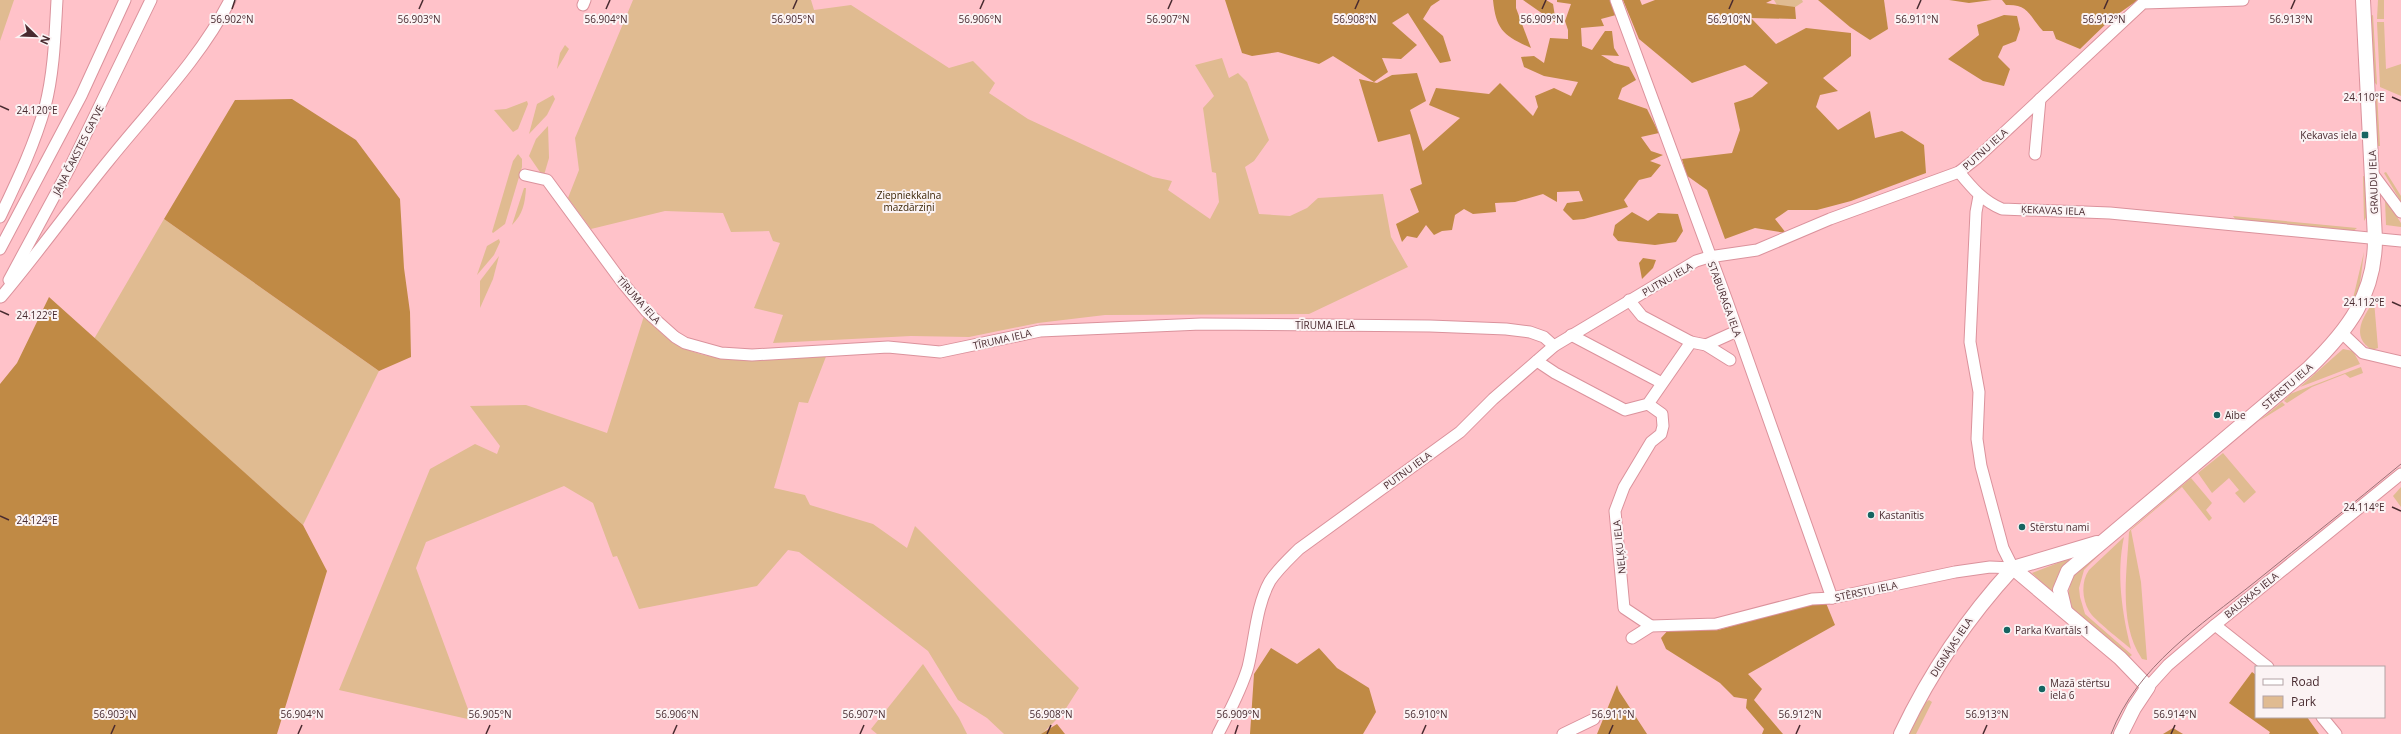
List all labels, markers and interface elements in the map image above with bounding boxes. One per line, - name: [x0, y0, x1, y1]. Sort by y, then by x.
- text: 56.902°N: [210, 12, 254, 26]
- text: 56.903°N: [397, 12, 441, 26]
- text: 56.904°N: [584, 12, 628, 26]
- text: 56.905°N: [771, 12, 815, 26]
- text: 56.906°N: [958, 12, 1002, 26]
- text: 56.907°N: [1146, 12, 1190, 26]
- text: 56.908°N: [1333, 12, 1377, 26]
- text: 56.909°N: [1520, 12, 1564, 26]
- text: 56.910°N: [1707, 12, 1751, 26]
- text: 56.911°N: [1895, 12, 1939, 26]
- text: 56.912°N: [2082, 12, 2126, 26]
- text: 56.913°N: [2269, 12, 2313, 26]
- north arrow: [16, 16, 56, 56]
- text: N: [37, 33, 54, 47]
- text: 24.110°E: [2343, 90, 2385, 104]
- text: 24.120°E: [16, 103, 58, 117]
- street label: JĀŅA ČAKSTES GATVE: [49, 103, 107, 198]
- street label: PUTNU IELA: [1959, 125, 2011, 173]
- place label: Ķekavas iela: [2300, 128, 2357, 142]
- marker: Ķekavas iela: [2360, 130, 2370, 140]
- street label: GRAUDU IELA: [2365, 149, 2381, 214]
- park label: Ziepniekkalna mazdārziņi: [877, 188, 941, 214]
- street label: ĶEKAVAS IELA: [2021, 202, 2086, 218]
- street label: PUTNU IELA: [1639, 259, 1695, 299]
- street label: STABURAGA IELA: [1705, 259, 1745, 339]
- street label: TĪRUMA IELA: [614, 273, 665, 327]
- text: 24.112°E: [2343, 295, 2385, 309]
- text: 24.122°E: [16, 308, 58, 322]
- street label: TĪRUMA IELA: [1295, 318, 1355, 332]
- street label: TĪRUMA IELA: [971, 325, 1033, 353]
- street label: STĒRSTU IELA: [2258, 359, 2316, 412]
- place label: Aibe: [2225, 408, 2246, 422]
- marker: Aibe: [2212, 410, 2222, 420]
- street label: PUTNU IELA: [1380, 447, 1434, 492]
- text: 24.114°E: [2343, 500, 2385, 514]
- place label: Kastanītis: [1879, 508, 1924, 522]
- marker: Kastanītis: [1866, 510, 1876, 520]
- text: 24.124°E: [16, 513, 58, 527]
- street label: NEĻĶU IELA: [1609, 519, 1629, 575]
- place label: Stērstu nami: [2030, 520, 2089, 534]
- marker: Stērstu nami: [2017, 522, 2027, 532]
- street label: BAUSKAS IELA: [2221, 568, 2282, 621]
- street label: STĒRSTU IELA: [1833, 577, 1899, 604]
- street label: DIGNĀJAS IELA: [1927, 614, 1976, 679]
- place label: Parka Kvartāls 1: [2015, 623, 2090, 637]
- marker: Parka Kvartāls 1: [2002, 625, 2012, 635]
- legend: [2255, 666, 2385, 718]
- text: Road: [2291, 673, 2320, 690]
- place label: Mazā stērtsu iela 6: [2050, 676, 2110, 702]
- marker: Mazā stērtsu iela 6: [2037, 684, 2047, 694]
- text: Park: [2291, 693, 2317, 710]
- text: 56.903°N: [93, 707, 137, 721]
- text: 56.904°N: [280, 707, 324, 721]
- text: 56.905°N: [468, 707, 512, 721]
- text: 56.906°N: [655, 707, 699, 721]
- text: 56.907°N: [842, 707, 886, 721]
- text: 56.908°N: [1029, 707, 1073, 721]
- text: 56.909°N: [1216, 707, 1260, 721]
- text: 56.910°N: [1404, 707, 1448, 721]
- text: 56.911°N: [1591, 707, 1635, 721]
- text: 56.912°N: [1778, 707, 1822, 721]
- text: 56.913°N: [1965, 707, 2009, 721]
- text: 56.914°N: [2153, 707, 2197, 721]

